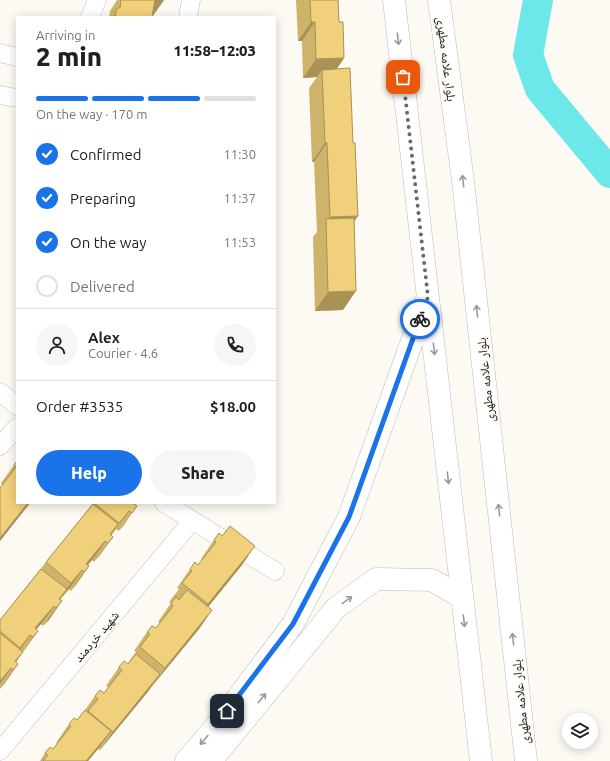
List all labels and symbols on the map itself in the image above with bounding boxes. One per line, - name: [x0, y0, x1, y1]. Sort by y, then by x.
- street label: بلوار علامه مطهری: [433, 16, 459, 103]
- one-way arrow: [395, 32, 402, 45]
- pin: [386, 60, 420, 94]
- one-way arrow: [459, 175, 467, 188]
- courier: [400, 299, 440, 339]
- one-way arrow: [473, 305, 481, 318]
- street label: بلوار علامه مطهری: [474, 337, 498, 423]
- one-way arrow: [430, 342, 438, 355]
- one-way arrow: [444, 471, 452, 484]
- one-way arrow: [495, 503, 502, 516]
- one-way arrow: [341, 596, 352, 604]
- street label: شهید خردمند: [71, 608, 123, 666]
- one-way arrow: [460, 614, 468, 627]
- one-way arrow: [509, 633, 517, 646]
- street label: بلوار علامه مطهری: [509, 659, 533, 745]
- one-way arrow: [258, 693, 267, 704]
- pin: [210, 694, 244, 728]
- one-way arrow: [199, 735, 208, 746]

